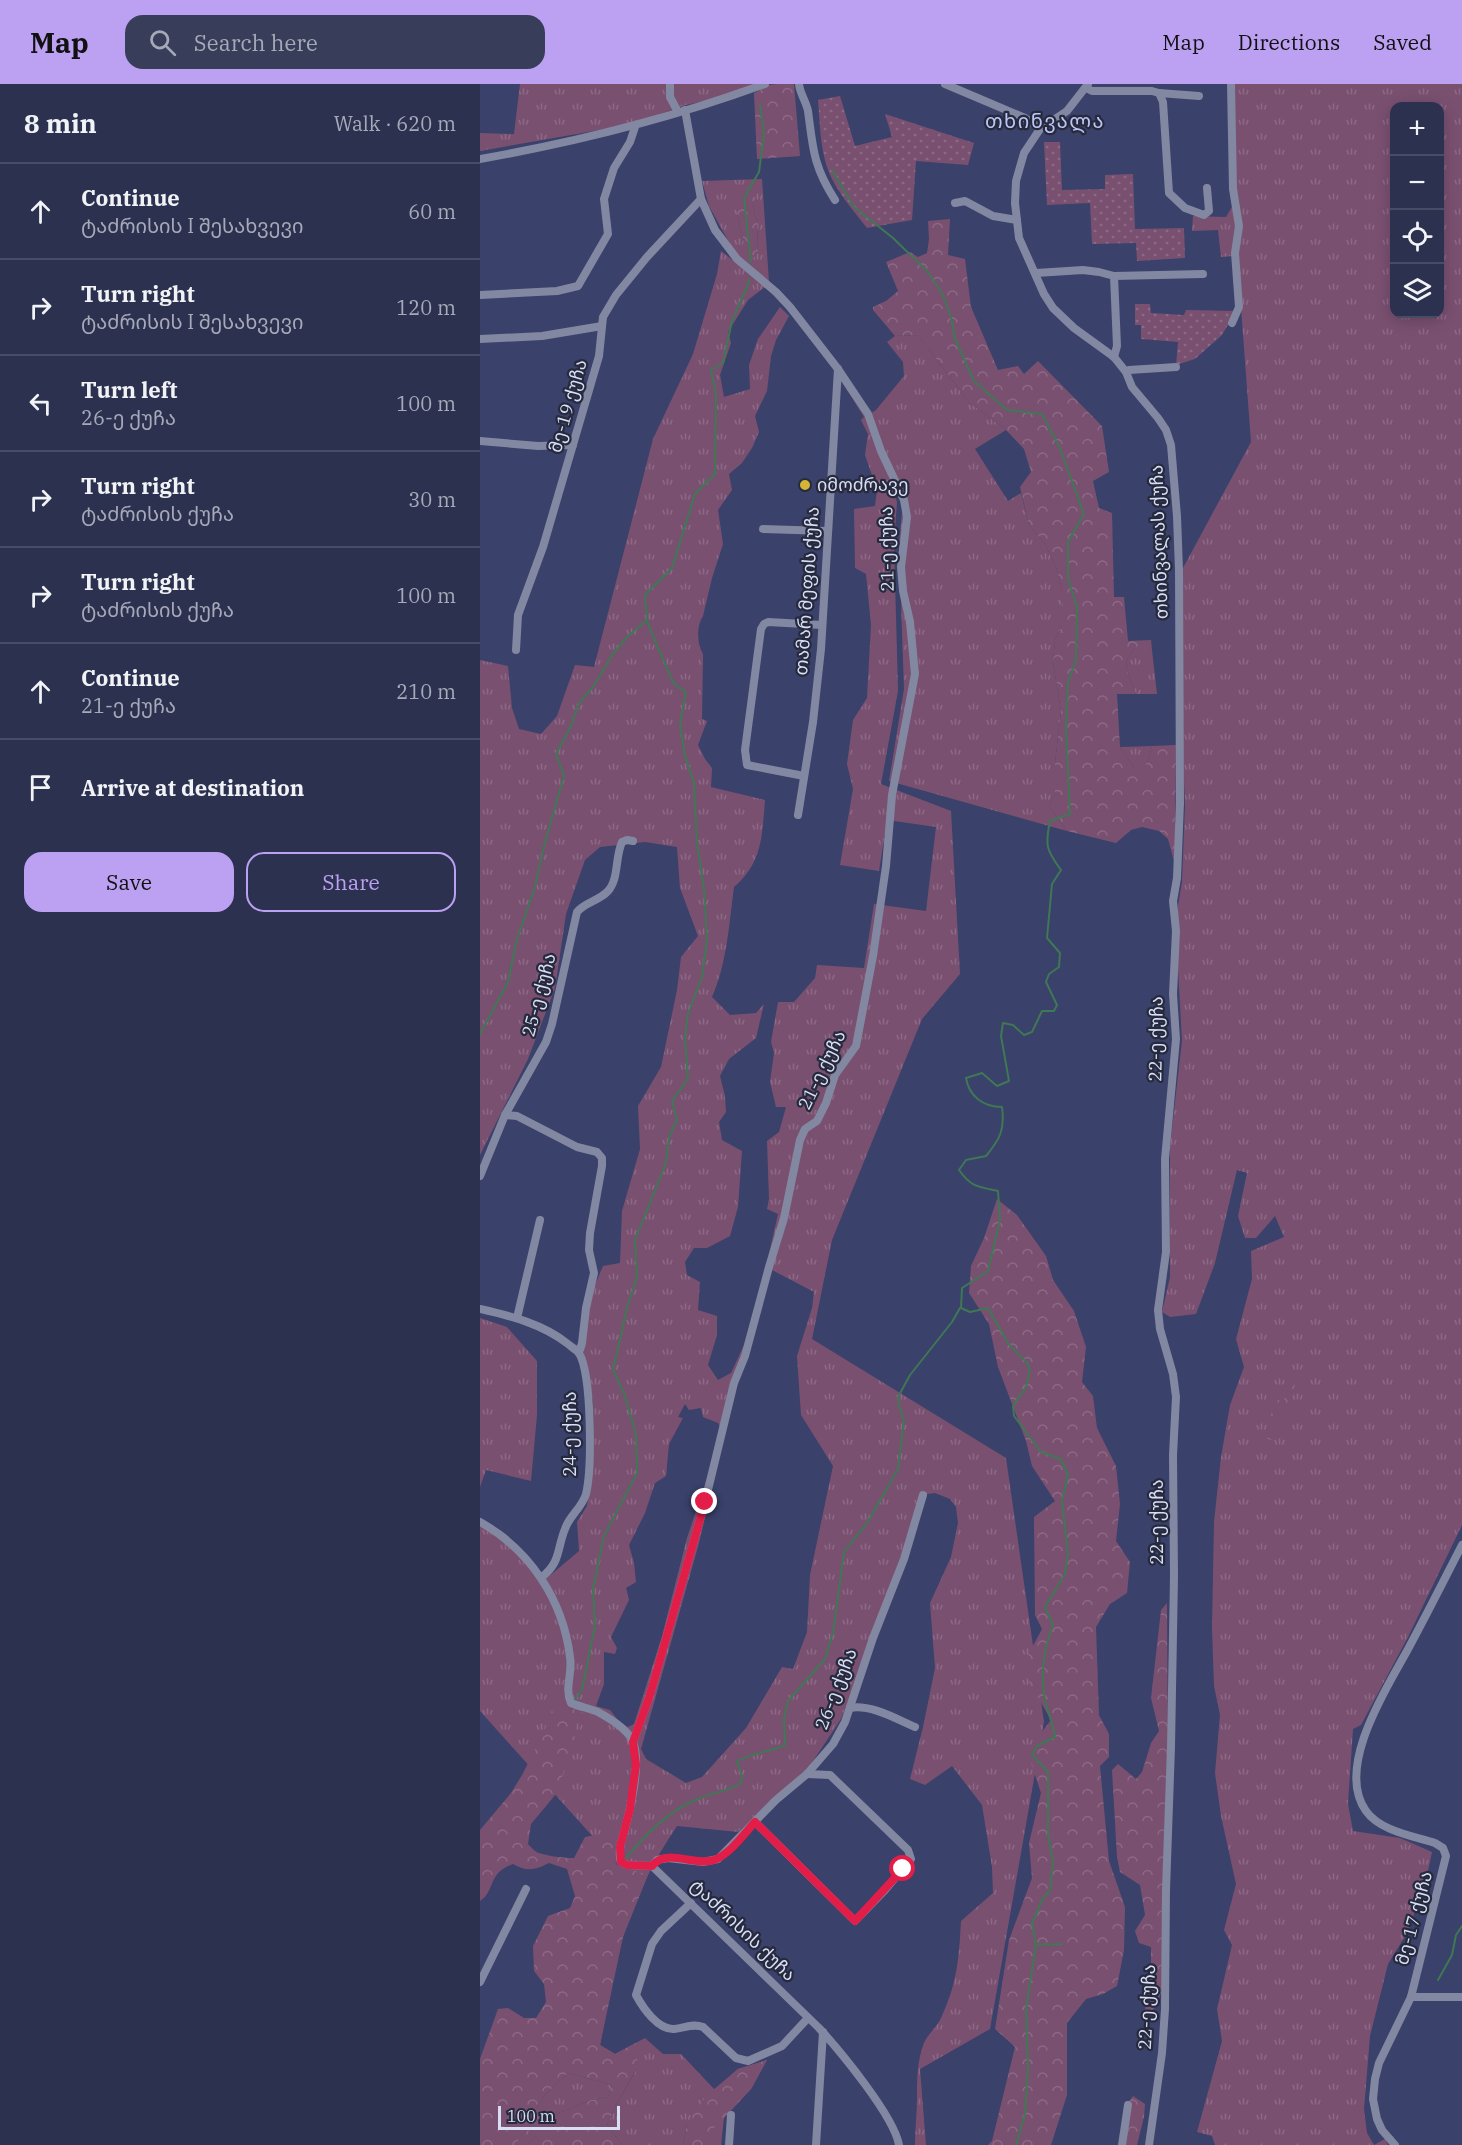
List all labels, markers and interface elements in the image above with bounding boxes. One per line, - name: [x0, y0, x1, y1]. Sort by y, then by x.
- search box: [125, 15, 545, 69]
- text: Map: [30, 24, 89, 61]
- icon: search: [146, 26, 179, 59]
- text: Search here: [194, 28, 318, 57]
- text: Map: [1162, 28, 1205, 56]
- text: Directions: [1238, 28, 1340, 56]
- text: Saved: [1373, 28, 1432, 56]
- map controls: [1390, 102, 1444, 318]
- button: +: [1390, 102, 1444, 156]
- text: 8 min: [24, 106, 97, 140]
- district label: თხინვალა: [985, 107, 1105, 134]
- text: Walk · 620 m: [334, 110, 456, 137]
- button: −: [1390, 156, 1444, 210]
- text: Continue: [81, 183, 180, 212]
- icon: ahead: [24, 195, 57, 228]
- text: 60 m: [408, 198, 456, 225]
- button: locate: [1390, 210, 1444, 264]
- text: ტაძრისის I შესახვევი: [81, 212, 303, 239]
- button: layers: [1390, 264, 1444, 318]
- text: Turn right: [81, 279, 195, 308]
- icon: right: [24, 291, 57, 324]
- text: 120 m: [396, 294, 456, 321]
- text: ტაძრისის I შესახვევი: [81, 308, 303, 335]
- street label: მე-19 ქუჩა: [543, 357, 592, 455]
- text: Turn left: [81, 375, 177, 404]
- icon: left: [24, 387, 57, 420]
- text: 100 m: [396, 390, 456, 417]
- text: 26-ე ქუჩა: [81, 404, 176, 431]
- street label: თხინვალას ქუჩა: [1144, 464, 1173, 620]
- text: Turn right: [81, 471, 195, 500]
- place label: იმოძრავე: [817, 473, 909, 496]
- marker: იმოძრავე: [798, 478, 812, 492]
- icon: right: [24, 483, 57, 516]
- text: 30 m: [408, 486, 456, 513]
- text: ტაძრისის ქუჩა: [81, 500, 234, 527]
- street label: თამარ მეფის ქუჩა: [789, 506, 824, 676]
- street label: 21-ე ქუჩა: [874, 506, 899, 592]
- text: Turn right: [81, 567, 195, 596]
- icon: right: [24, 579, 57, 612]
- text: 100 m: [396, 582, 456, 609]
- text: ტაძრისის ქუჩა: [81, 596, 234, 623]
- text: Continue: [81, 663, 180, 692]
- icon: ahead: [24, 675, 57, 708]
- text: 210 m: [396, 678, 456, 705]
- text: 21-ე ქუჩა: [81, 692, 176, 719]
- icon: arrive: [24, 771, 57, 804]
- text: Arrive at destination: [81, 773, 304, 802]
- button: Save: [24, 852, 234, 912]
- button: Share: [246, 852, 456, 912]
- street label: 25-ე ქუჩა: [516, 951, 561, 1039]
- street label: 22-ე ქუჩა: [1143, 996, 1168, 1082]
- street label: 21-ე ქუჩა: [792, 1026, 851, 1113]
- street label: 24-ე ქუჩა: [558, 1391, 581, 1477]
- street label: 22-ე ქუჩა: [1145, 1479, 1168, 1565]
- route end: [691, 1488, 717, 1514]
- street label: 26-ე ქუჩა: [809, 1645, 862, 1733]
- route start: [889, 1855, 915, 1881]
- street label: მე-17 ქუჩა: [1390, 1869, 1437, 1967]
- street label: ტაძრისის ქუჩა: [686, 1874, 801, 1986]
- street label: 22-ე ქუჩა: [1133, 1964, 1160, 2050]
- scale bar: [498, 2103, 620, 2130]
- text: 100 m: [507, 2106, 555, 2126]

